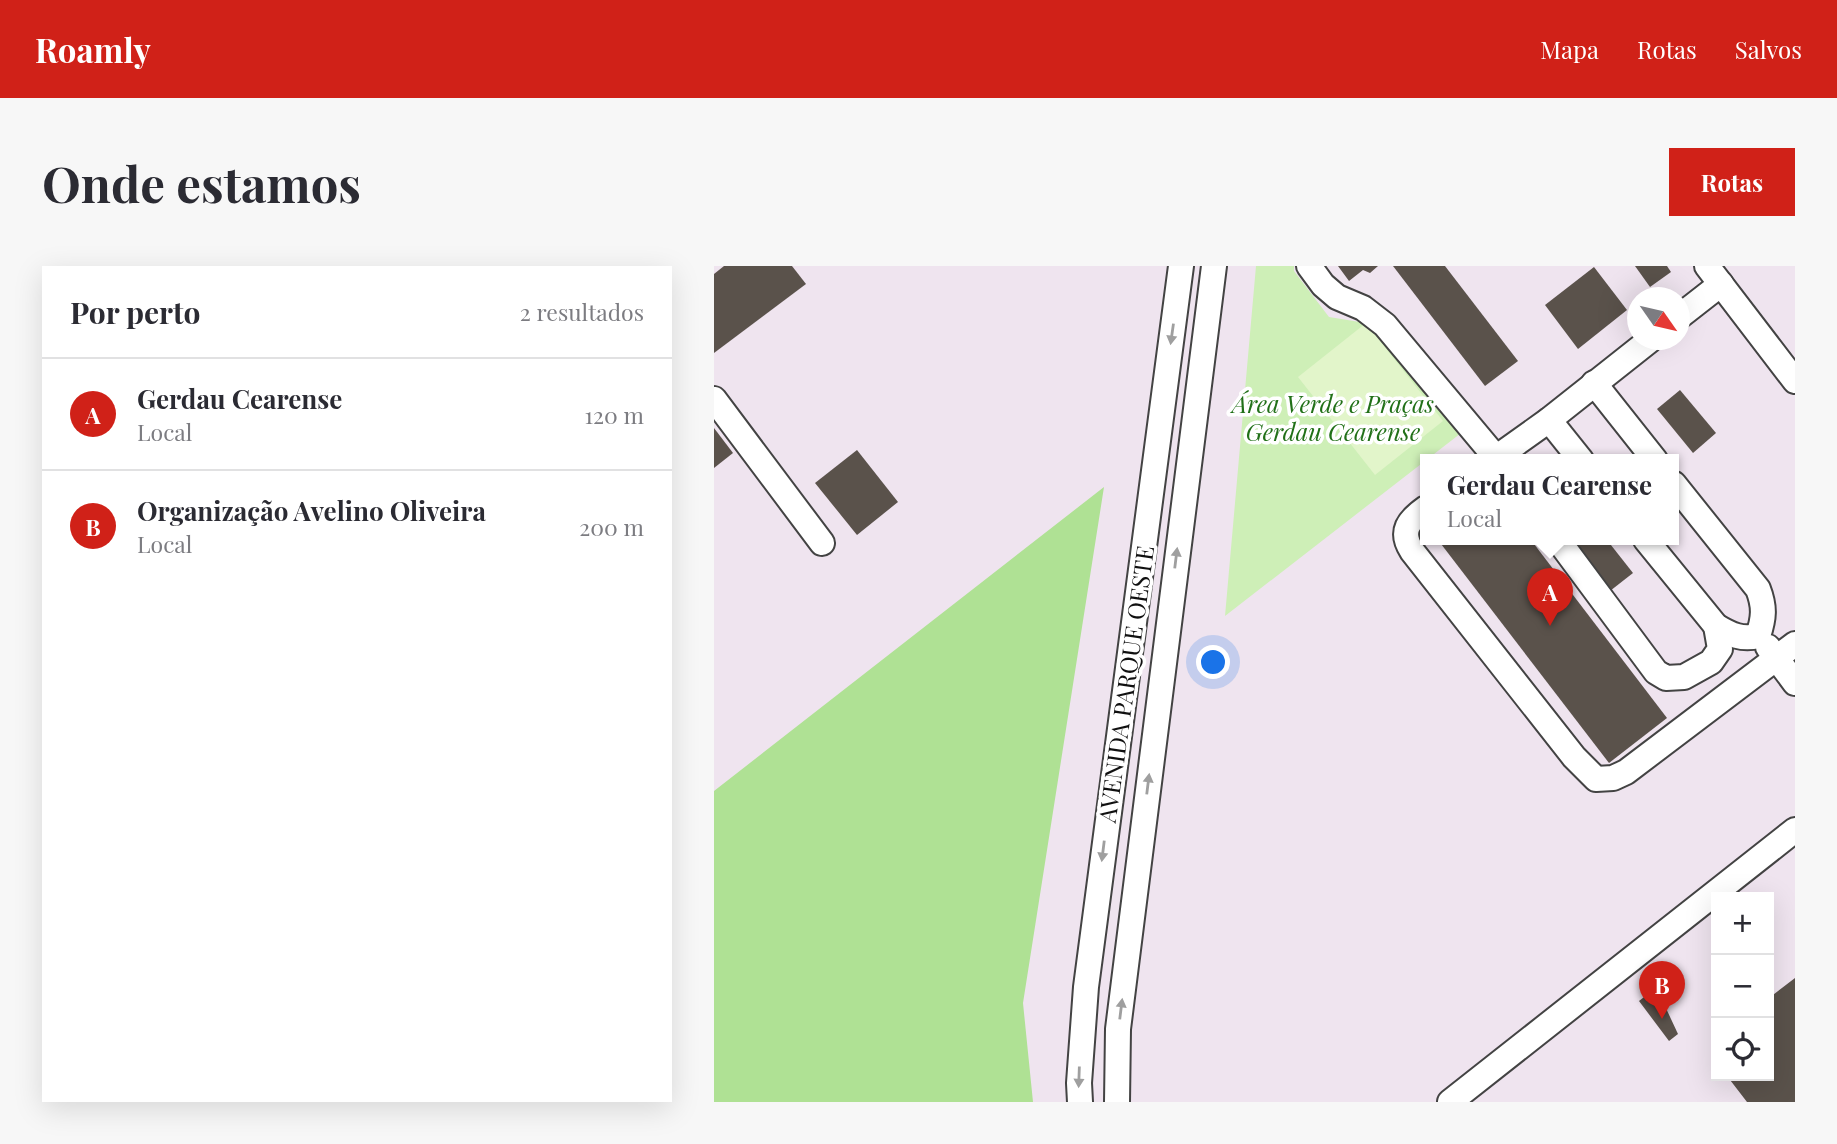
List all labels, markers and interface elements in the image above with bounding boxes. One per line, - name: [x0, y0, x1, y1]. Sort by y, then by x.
- text: Roamly: [35, 27, 151, 71]
- text: Mapa: [1540, 33, 1599, 65]
- text: Rotas: [1637, 33, 1697, 65]
- text: Salvos: [1735, 33, 1802, 65]
- button: Rotas: [1669, 148, 1795, 216]
- text: Onde estamos: [42, 150, 361, 215]
- north arrow: [1627, 287, 1690, 350]
- text: Por perto: [70, 292, 200, 332]
- text: 2 resultados: [520, 296, 644, 327]
- one-way arrow: [1166, 323, 1177, 345]
- text: Gerdau Cearense: [137, 381, 342, 416]
- park label: Área Verde e Praças Gerdau Cearense: [1229, 387, 1434, 447]
- text: A: [85, 399, 101, 430]
- text: 120 m: [585, 399, 644, 430]
- text: Local: [137, 416, 192, 447]
- popup: [1420, 454, 1679, 545]
- text: Gerdau Cearense: [1447, 467, 1652, 502]
- text: Organização Avelino Oliveira: [137, 493, 486, 528]
- text: Local: [1447, 502, 1502, 533]
- text: B: [85, 511, 101, 542]
- text: 200 m: [579, 511, 644, 542]
- text: Local: [137, 528, 192, 559]
- street label: AVENIDA PARQUE OESTE: [1090, 544, 1160, 825]
- one-way arrow: [1171, 547, 1182, 569]
- pin: A: [1527, 568, 1573, 626]
- your location: [1196, 645, 1230, 679]
- one-way arrow: [1143, 772, 1154, 794]
- one-way arrow: [1097, 840, 1108, 862]
- map controls: [1711, 892, 1774, 1081]
- button: +: [1711, 892, 1774, 955]
- button: −: [1711, 955, 1774, 1018]
- pin: B: [1639, 961, 1685, 1019]
- one-way arrow: [1115, 998, 1126, 1020]
- button: locate: [1711, 1018, 1774, 1081]
- one-way arrow: [1074, 1066, 1085, 1088]

